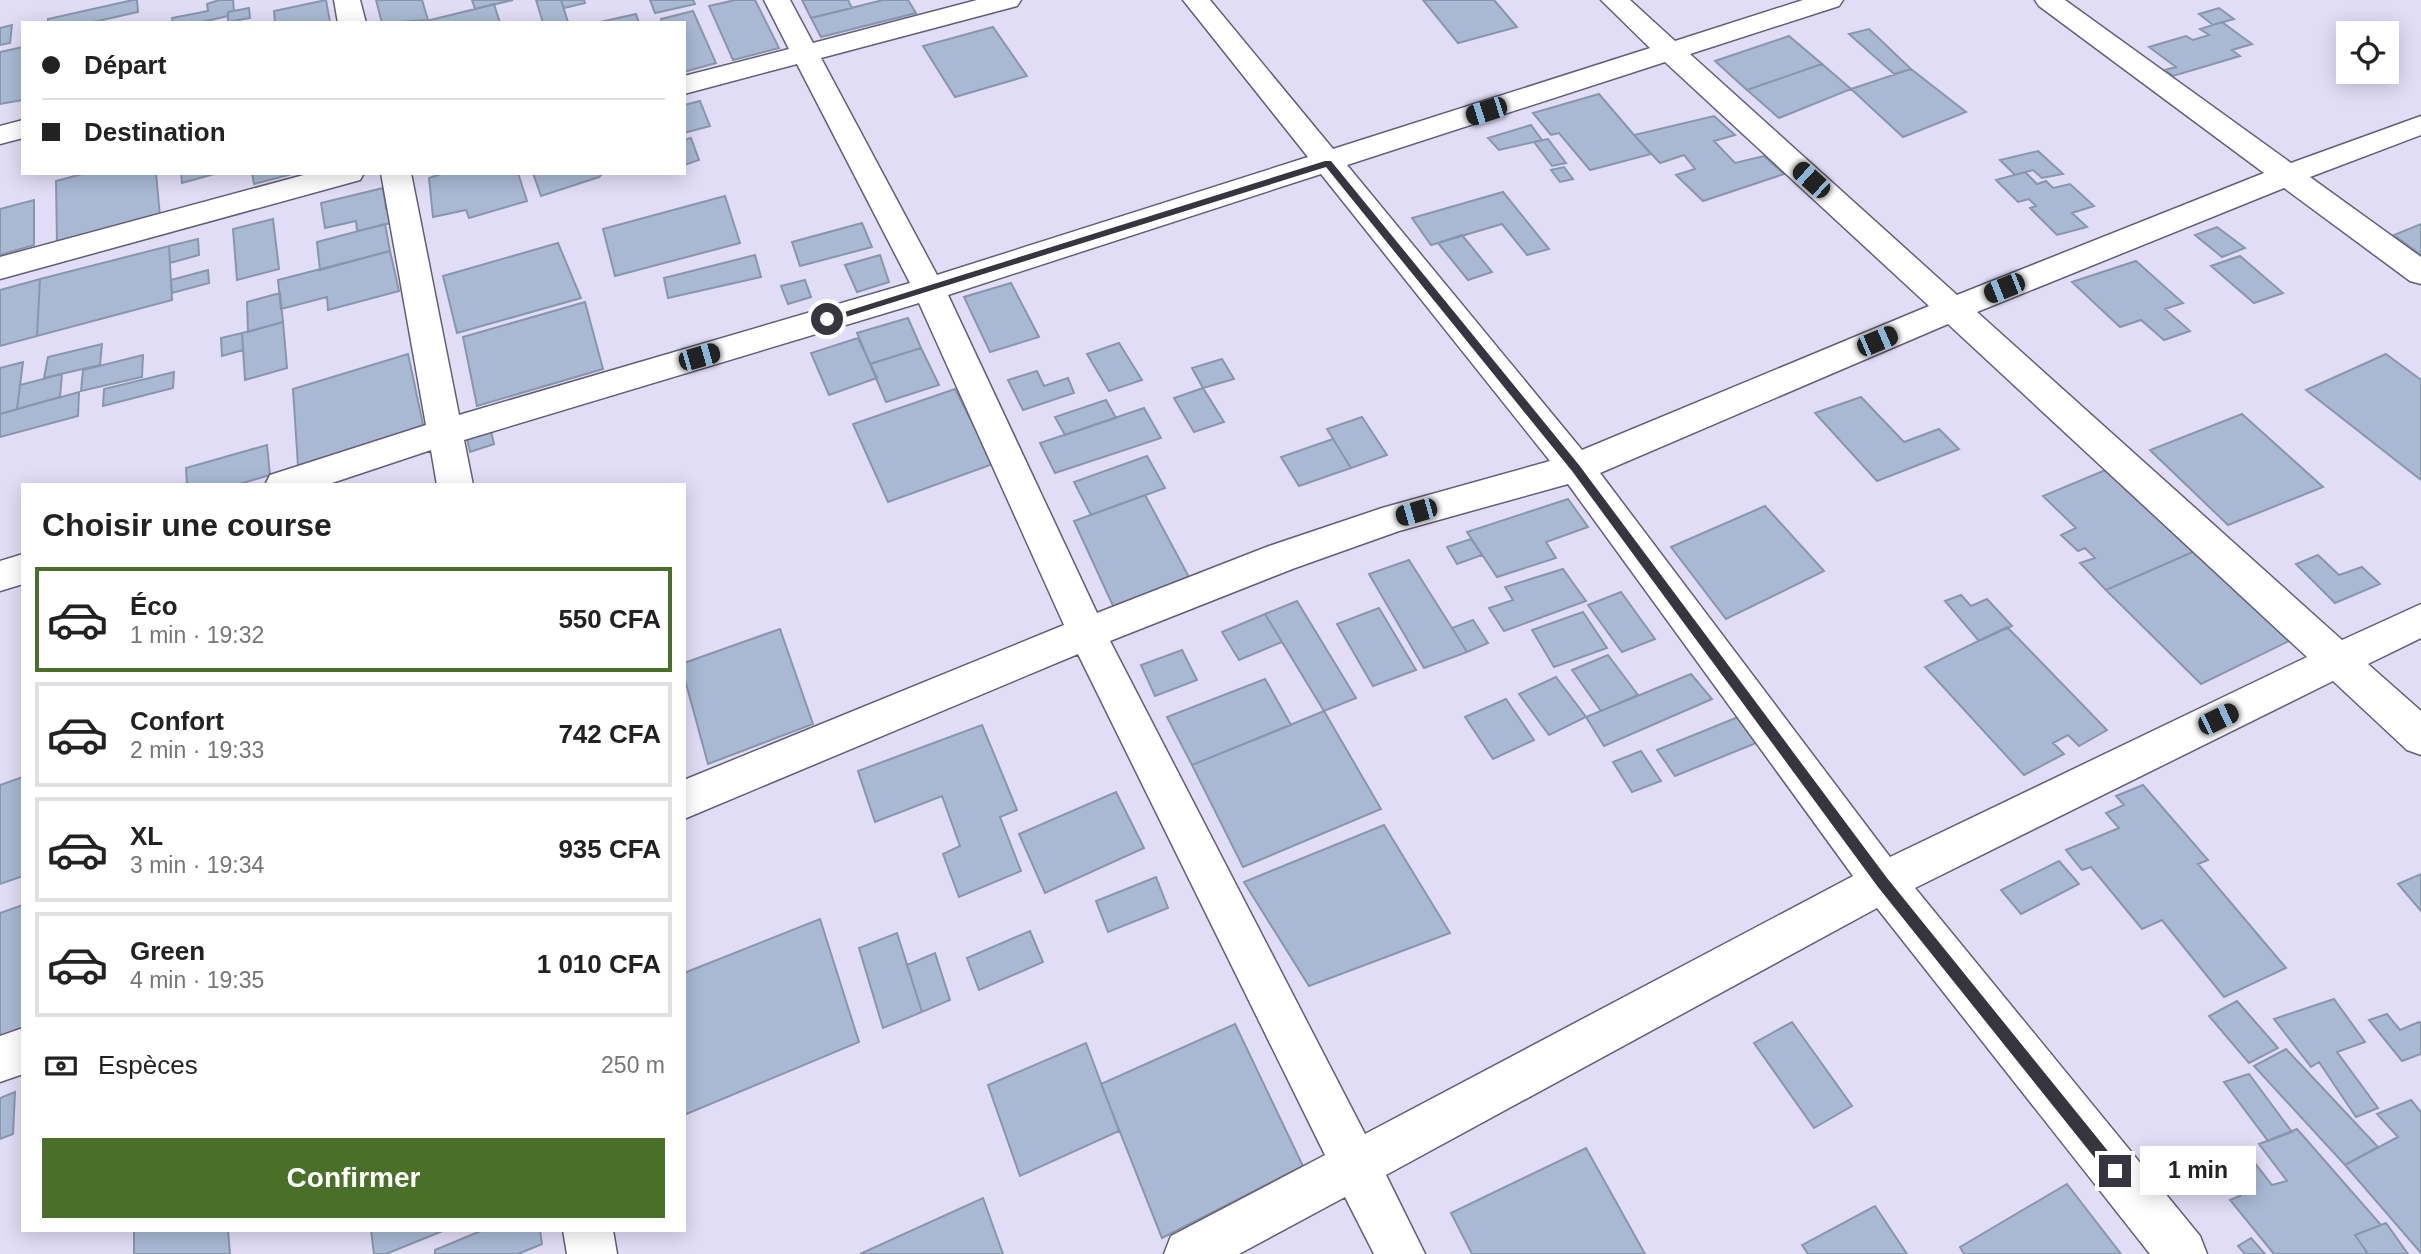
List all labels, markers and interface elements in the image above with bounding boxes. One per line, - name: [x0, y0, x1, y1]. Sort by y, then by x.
- map controls: [2336, 21, 2399, 84]
- button: locate: [2336, 21, 2399, 84]
- text: Départ: [84, 50, 166, 80]
- car: [1463, 95, 1510, 127]
- text: Destination: [84, 117, 226, 147]
- car: [1789, 158, 1834, 202]
- car: [1981, 270, 2028, 306]
- route start: [811, 303, 843, 335]
- car: [1854, 323, 1901, 359]
- car: [676, 341, 723, 373]
- car: [1393, 496, 1440, 528]
- text: Choisir une course: [42, 507, 332, 543]
- icon: car: [46, 588, 109, 651]
- text: Éco: [130, 591, 178, 621]
- text: 550 CFA: [558, 604, 661, 634]
- text: 1 min · 19:32: [130, 622, 264, 648]
- car: [2195, 700, 2242, 738]
- icon: car: [46, 703, 109, 766]
- text: Confort: [130, 706, 224, 736]
- text: 742 CFA: [558, 719, 661, 749]
- text: 2 min · 19:33: [130, 737, 264, 763]
- icon: car: [46, 818, 109, 881]
- text: XL: [130, 821, 163, 851]
- text: 935 CFA: [558, 834, 661, 864]
- text: 3 min · 19:34: [130, 852, 264, 878]
- icon: car: [46, 933, 109, 996]
- text: Green: [130, 936, 205, 966]
- text: 1 010 CFA: [537, 949, 661, 979]
- text: 4 min · 19:35: [130, 967, 264, 993]
- icon: cash: [42, 1047, 80, 1085]
- text: Espèces: [98, 1050, 198, 1080]
- text: 250 m: [601, 1052, 665, 1078]
- button: Confirmer: [42, 1138, 665, 1218]
- callout: 1 min: [2140, 1146, 2255, 1196]
- route end: [2099, 1155, 2131, 1187]
- text: 1 min: [2168, 1157, 2228, 1183]

